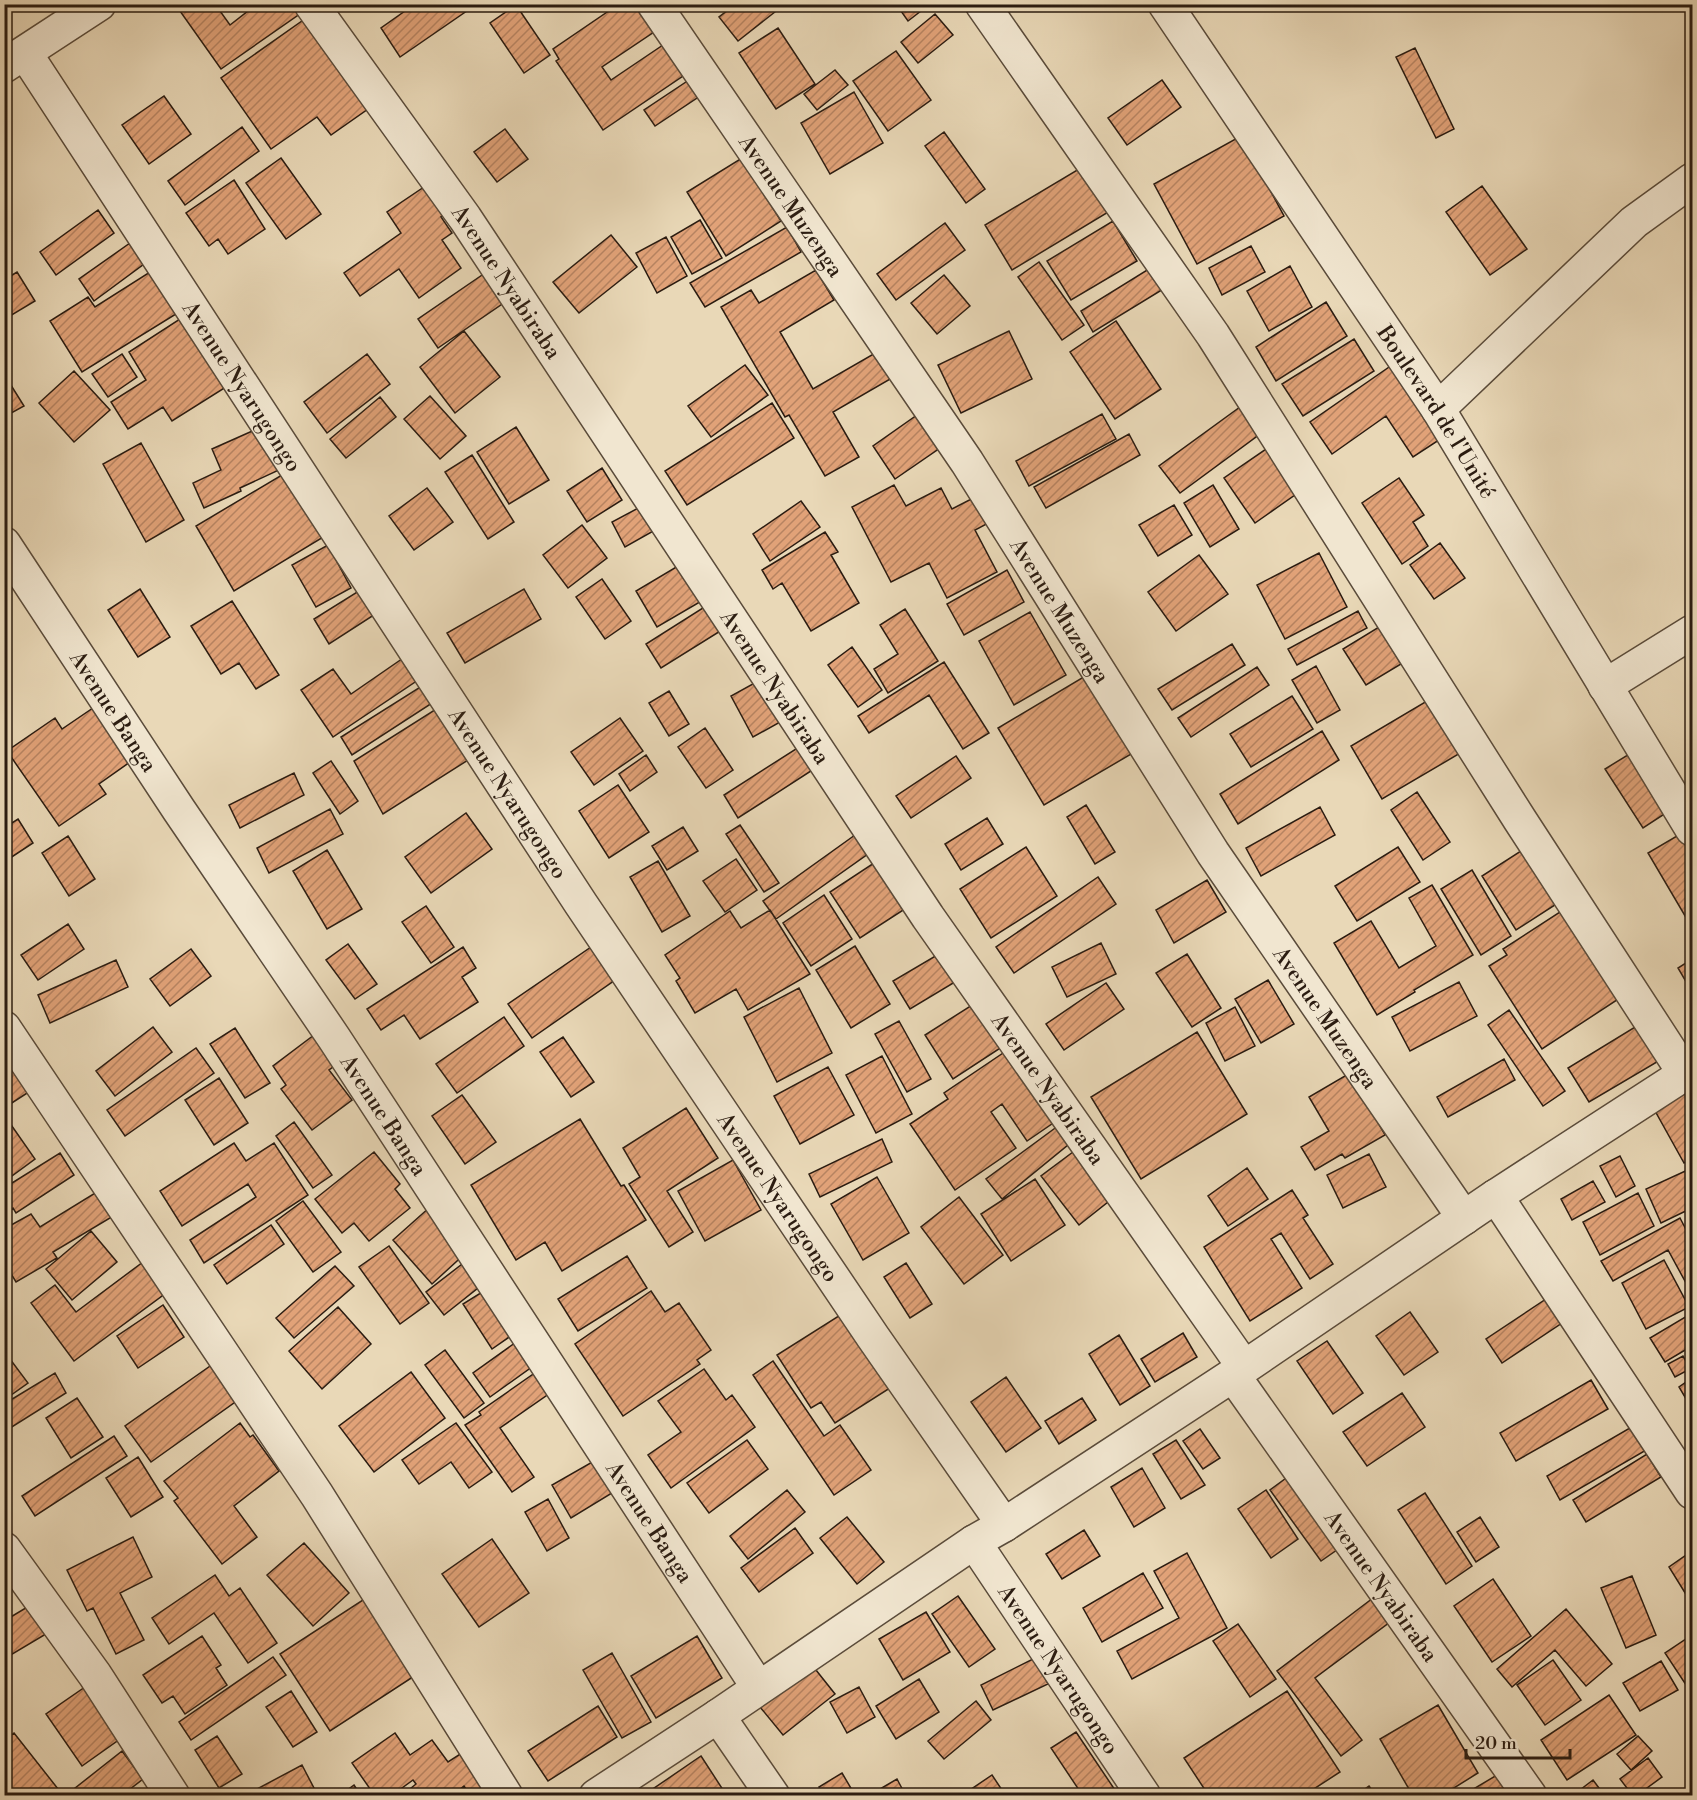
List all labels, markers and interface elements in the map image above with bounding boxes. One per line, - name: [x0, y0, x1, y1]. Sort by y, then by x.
- street label: Avenue Muzenga: [732, 129, 849, 283]
- street label: Avenue Nyabiraba: [444, 199, 567, 365]
- street label: Avenue Nyarugongo: [175, 296, 307, 477]
- street label: Boulevard de l'Unité: [1370, 320, 1501, 504]
- street label: Avenue Muzenga: [1003, 533, 1115, 690]
- street label: Avenue Nyabiraba: [713, 605, 836, 771]
- street label: Avenue Banga: [63, 645, 163, 778]
- street label: Avenue Nyarugongo: [441, 703, 573, 884]
- street label: Avenue Muzenga: [1266, 941, 1383, 1095]
- street label: Avenue Nyabiraba: [984, 1008, 1110, 1171]
- street label: Avenue Banga: [333, 1049, 433, 1182]
- street label: Avenue Nyarugongo: [710, 1107, 844, 1288]
- street label: Avenue Banga: [599, 1456, 699, 1589]
- street label: Avenue Nyabiraba: [1317, 1505, 1444, 1668]
- street label: Avenue Nyarugongo: [991, 1579, 1124, 1760]
- scale bar: [1466, 1722, 1570, 1760]
- text: 20 m: [1475, 1732, 1517, 1755]

